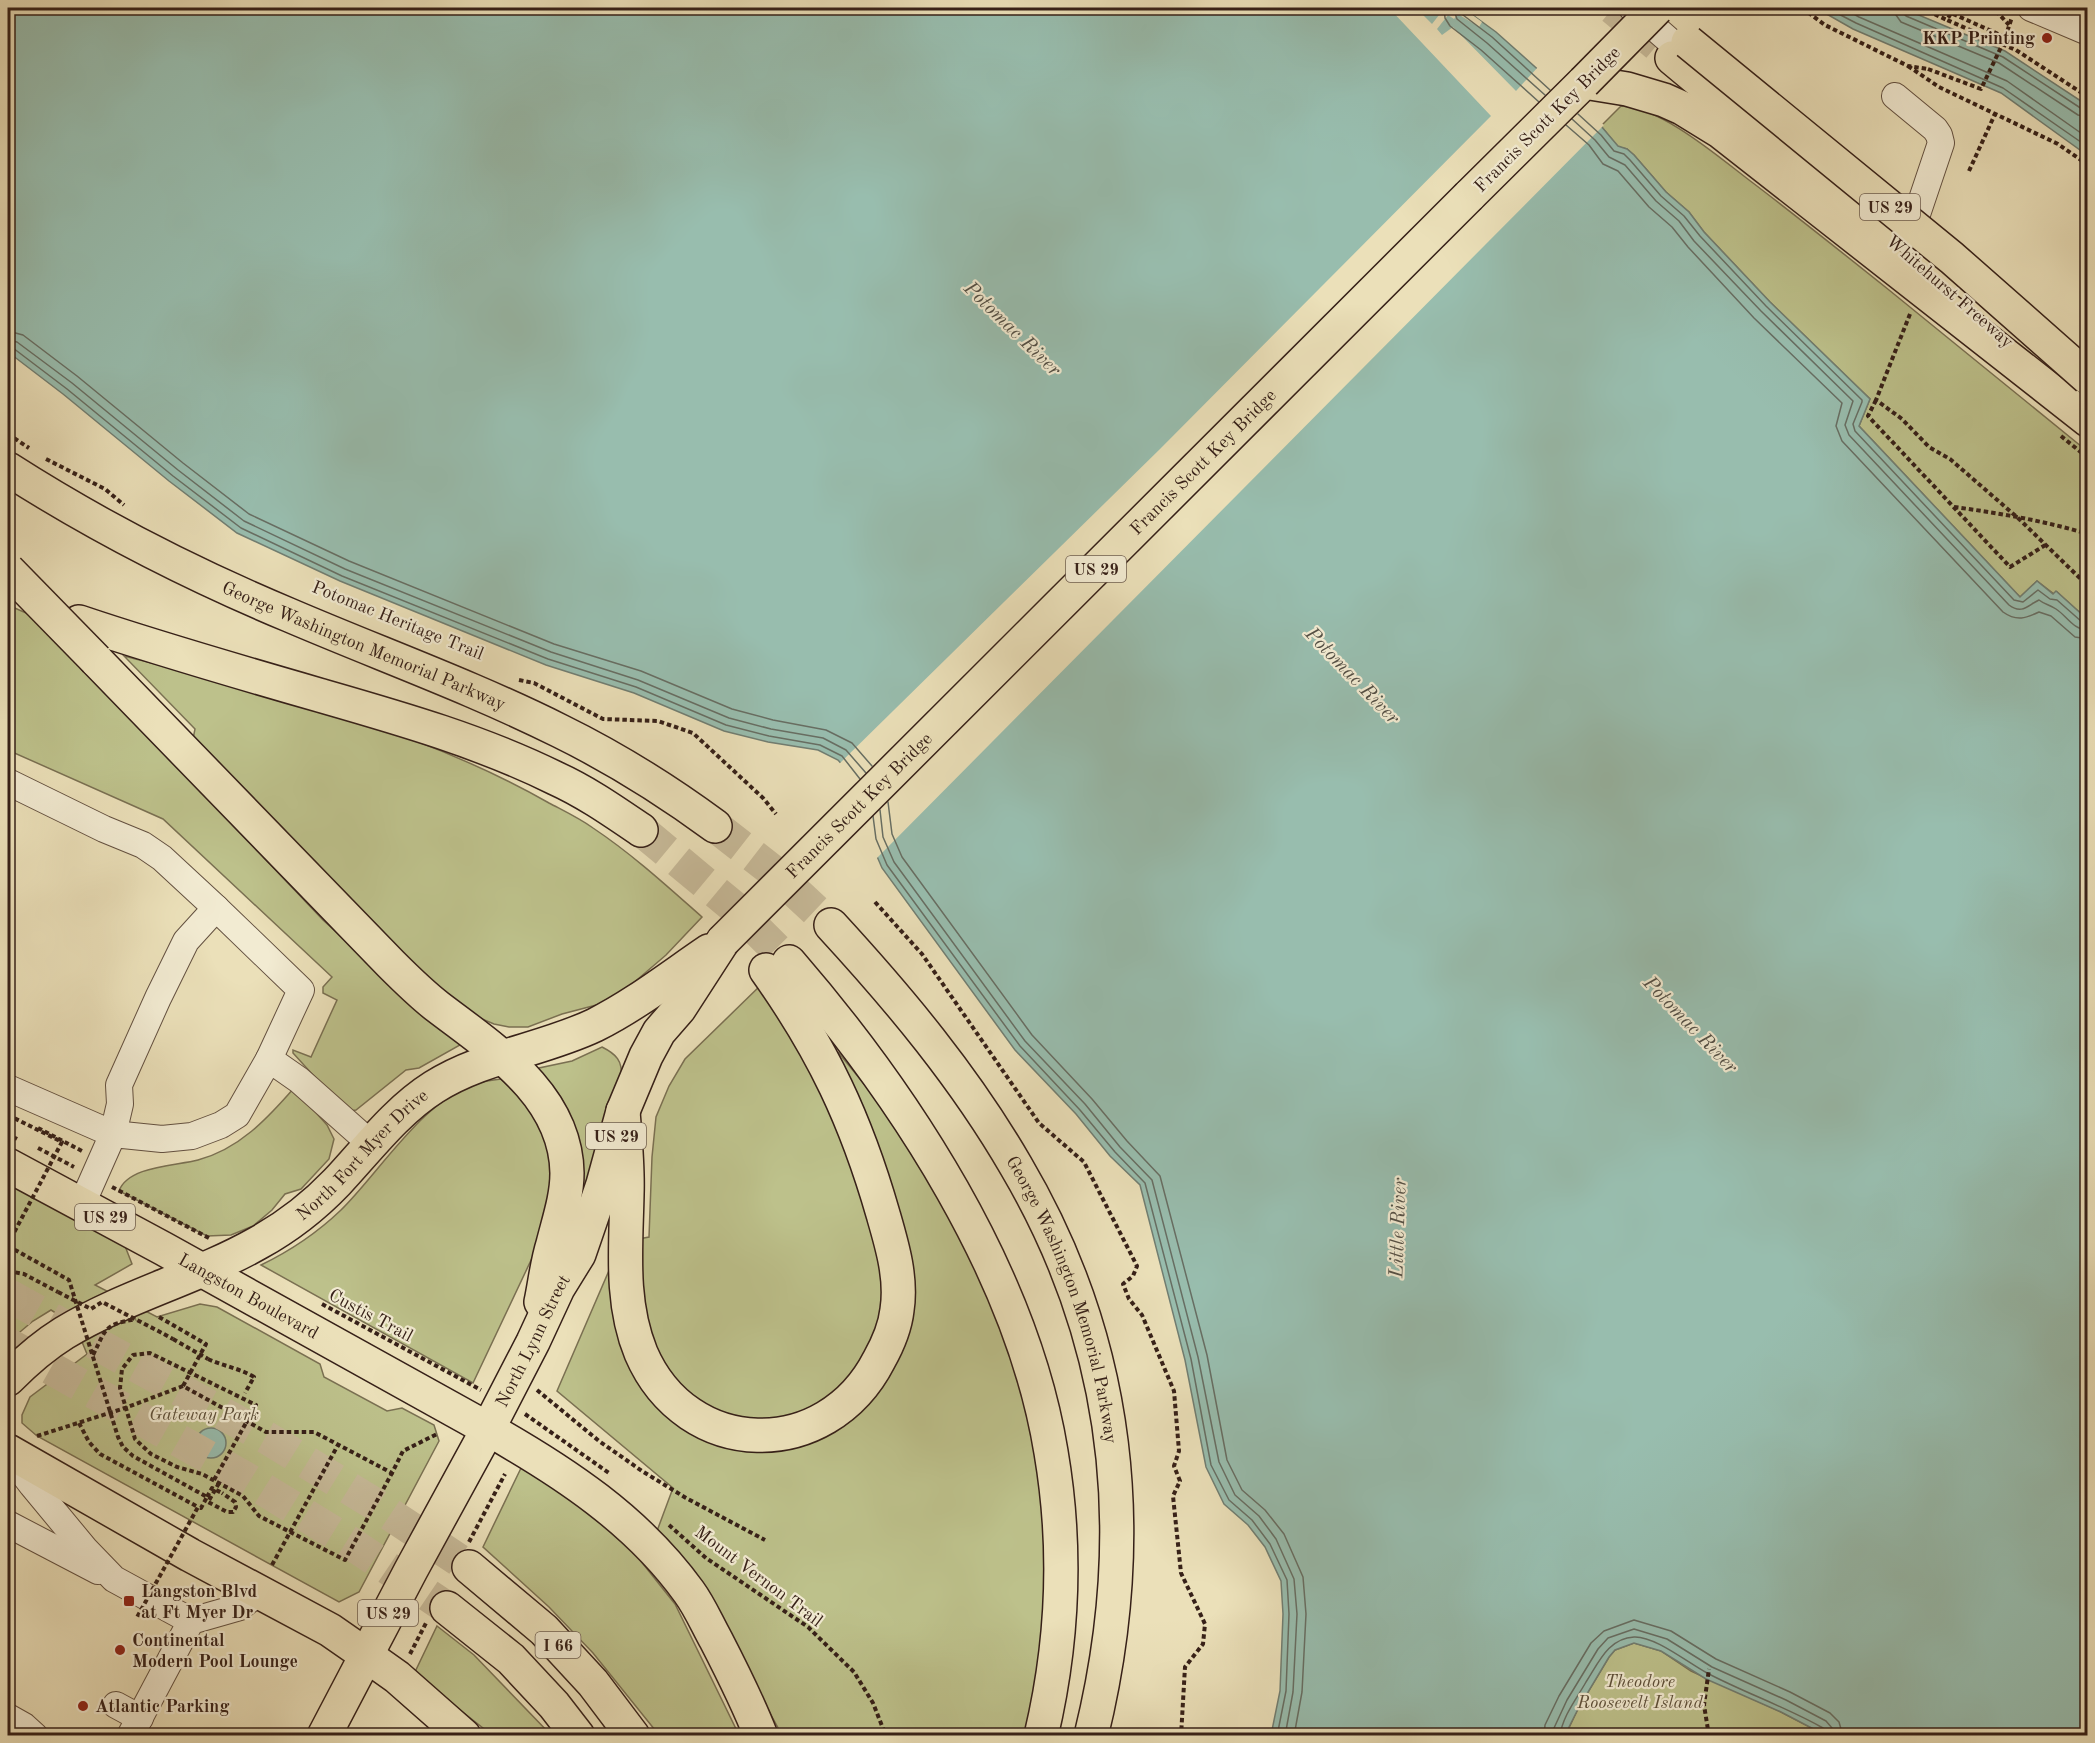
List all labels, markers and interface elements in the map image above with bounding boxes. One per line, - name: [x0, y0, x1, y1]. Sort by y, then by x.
- place label: KKP Printing: [1922, 30, 2035, 48]
- marker: KKP Printing: [2040, 31, 2054, 45]
- street label: Francis Scott Key Bridge: [1471, 43, 1624, 196]
- road number: US 29: [1860, 194, 1920, 220]
- street label: Whitehurst Freeway: [1882, 232, 2017, 352]
- water label: Potomac River: [959, 278, 1064, 381]
- street label: Francis Scott Key Bridge: [1127, 386, 1280, 539]
- road number: US 29: [1066, 556, 1126, 582]
- street label: Potomac Heritage Trail: [309, 578, 486, 664]
- street label: George Washington Memorial Parkway: [219, 579, 508, 714]
- water label: Potomac River: [1300, 623, 1403, 729]
- street label: Francis Scott Key Bridge: [783, 730, 936, 882]
- water label: Potomac River: [1638, 972, 1741, 1078]
- street label: North Fort Myer Drive: [294, 1086, 432, 1224]
- road number: US 29: [586, 1123, 646, 1149]
- street label: George Washington Memorial Parkway: [1002, 1153, 1119, 1445]
- water label: Little River: [1387, 1177, 1411, 1279]
- road number: US 29: [75, 1204, 135, 1230]
- street label: Langston Boulevard: [175, 1251, 321, 1343]
- street label: North Lynn Street: [493, 1272, 574, 1410]
- street label: Custis Trail: [326, 1286, 416, 1346]
- park label: Gateway Park: [149, 1406, 259, 1424]
- street label: Mount Vernon Trail: [691, 1523, 826, 1631]
- place label: Langston Blvd at Ft Myer Dr: [141, 1583, 257, 1622]
- marker: Langston Blvd at Ft Myer Dr: [122, 1594, 136, 1608]
- road number: US 29: [358, 1600, 418, 1626]
- place label: Continental Modern Pool Lounge: [132, 1632, 298, 1671]
- road number: I 66: [536, 1632, 580, 1658]
- marker: Continental Modern Pool Lounge: [113, 1643, 127, 1657]
- park label: Theodore Roosevelt Island: [1576, 1673, 1703, 1712]
- place label: Atlantic Parking: [95, 1698, 229, 1716]
- marker: Atlantic Parking: [76, 1699, 90, 1713]

